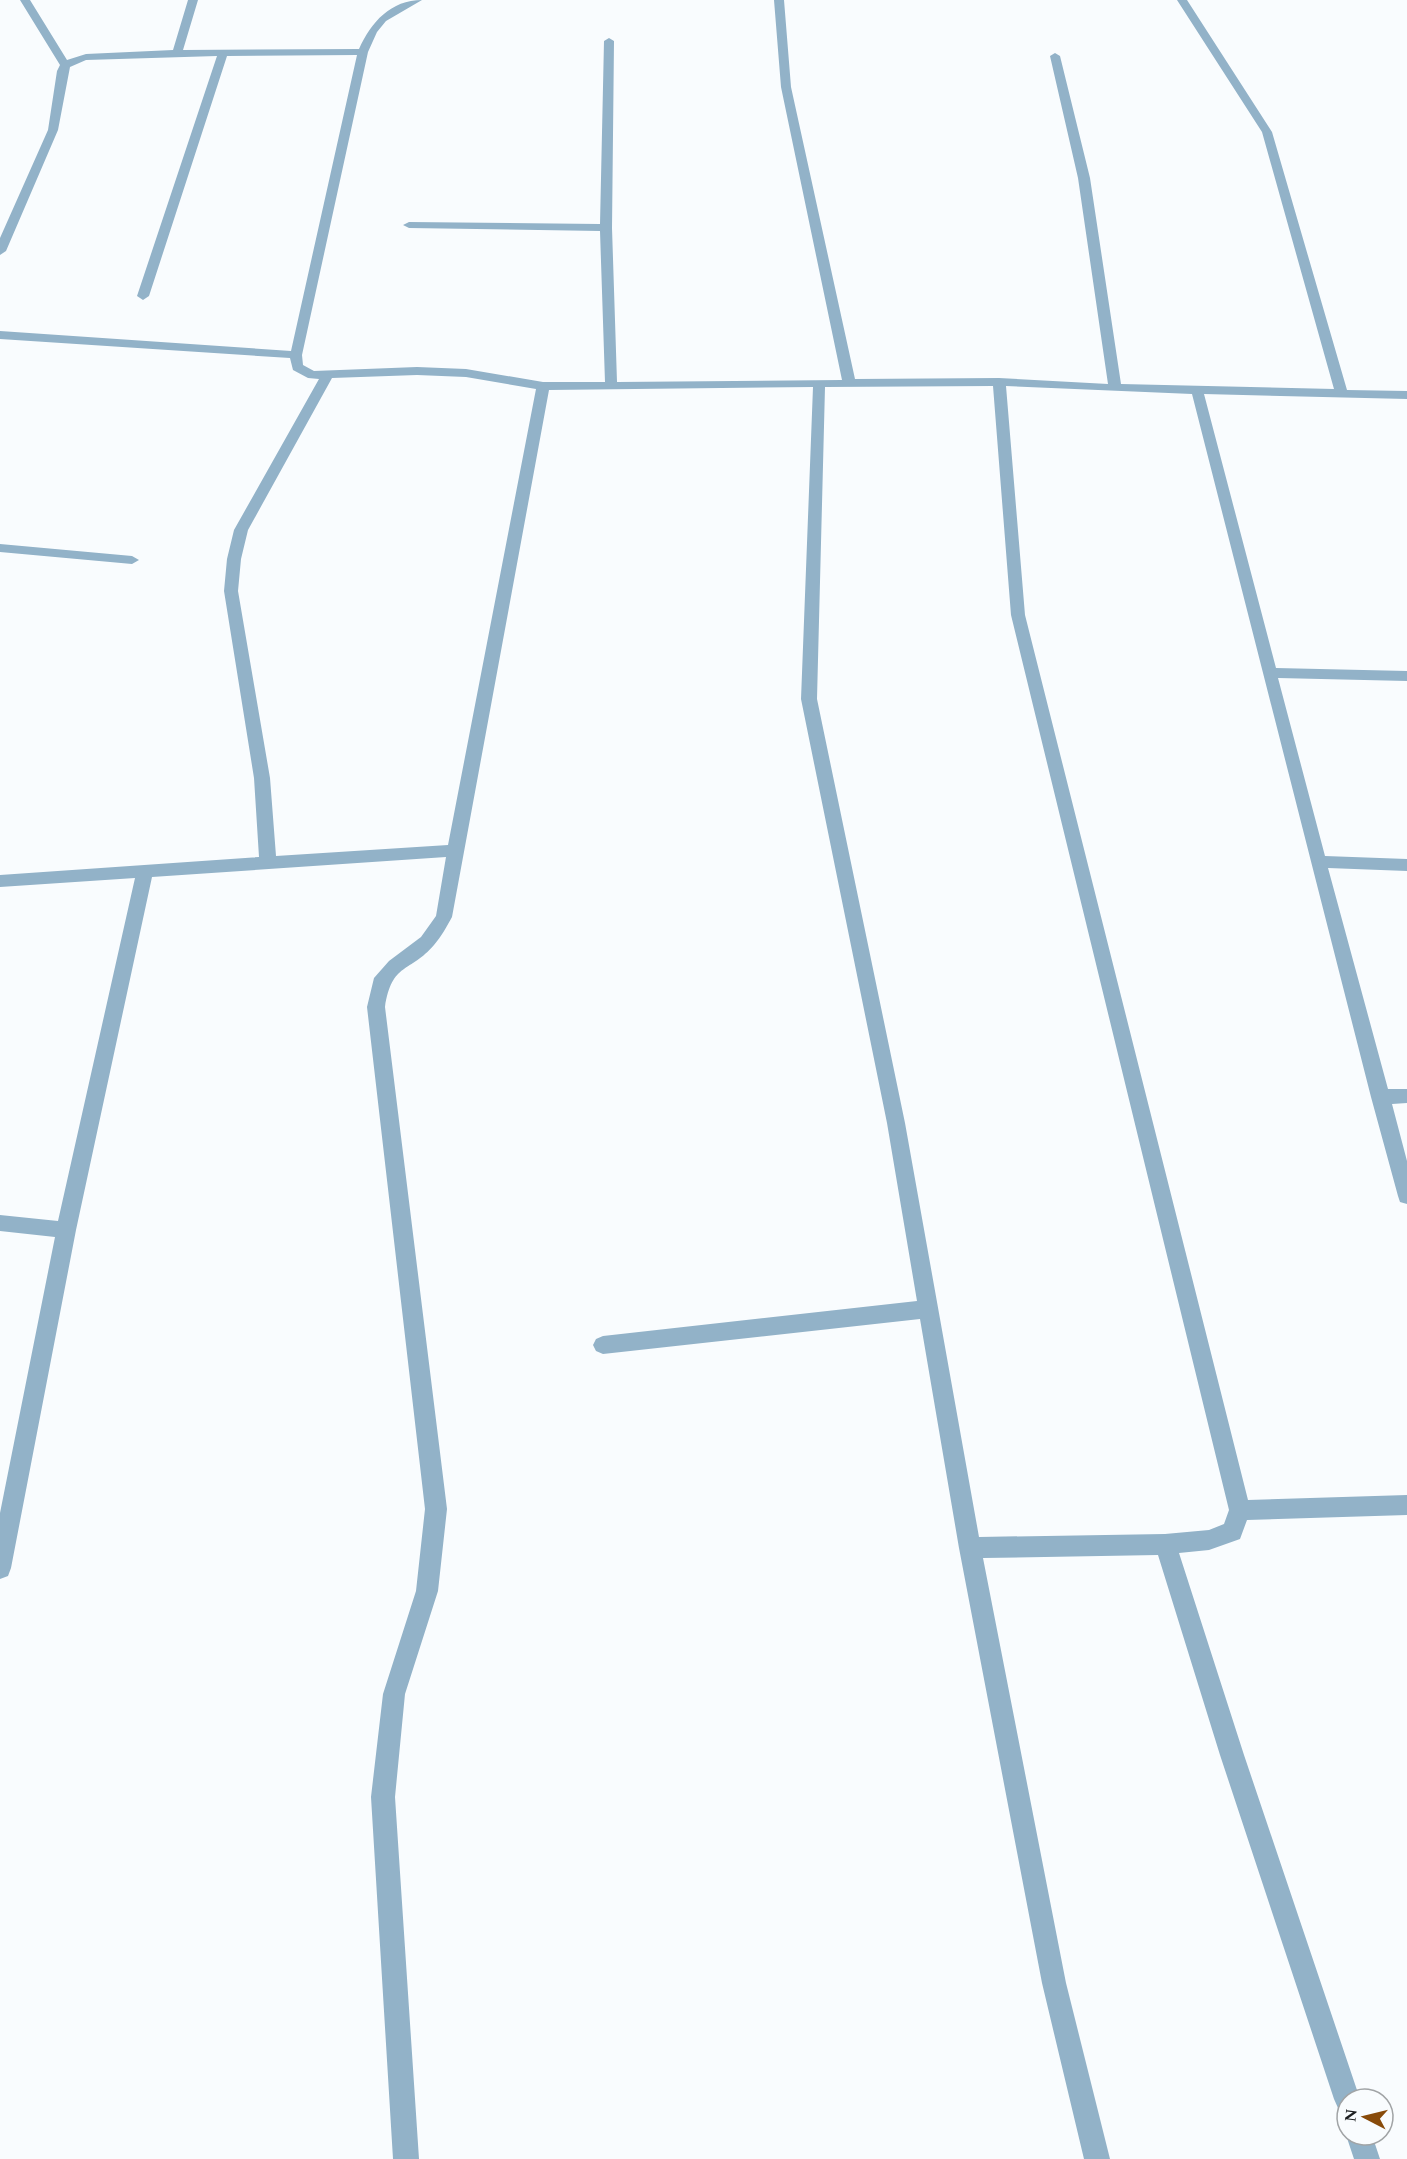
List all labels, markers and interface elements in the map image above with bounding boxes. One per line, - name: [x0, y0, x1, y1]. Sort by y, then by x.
- north arrow: [1335, 2087, 1395, 2147]
- text: N: [1338, 2107, 1364, 2123]

